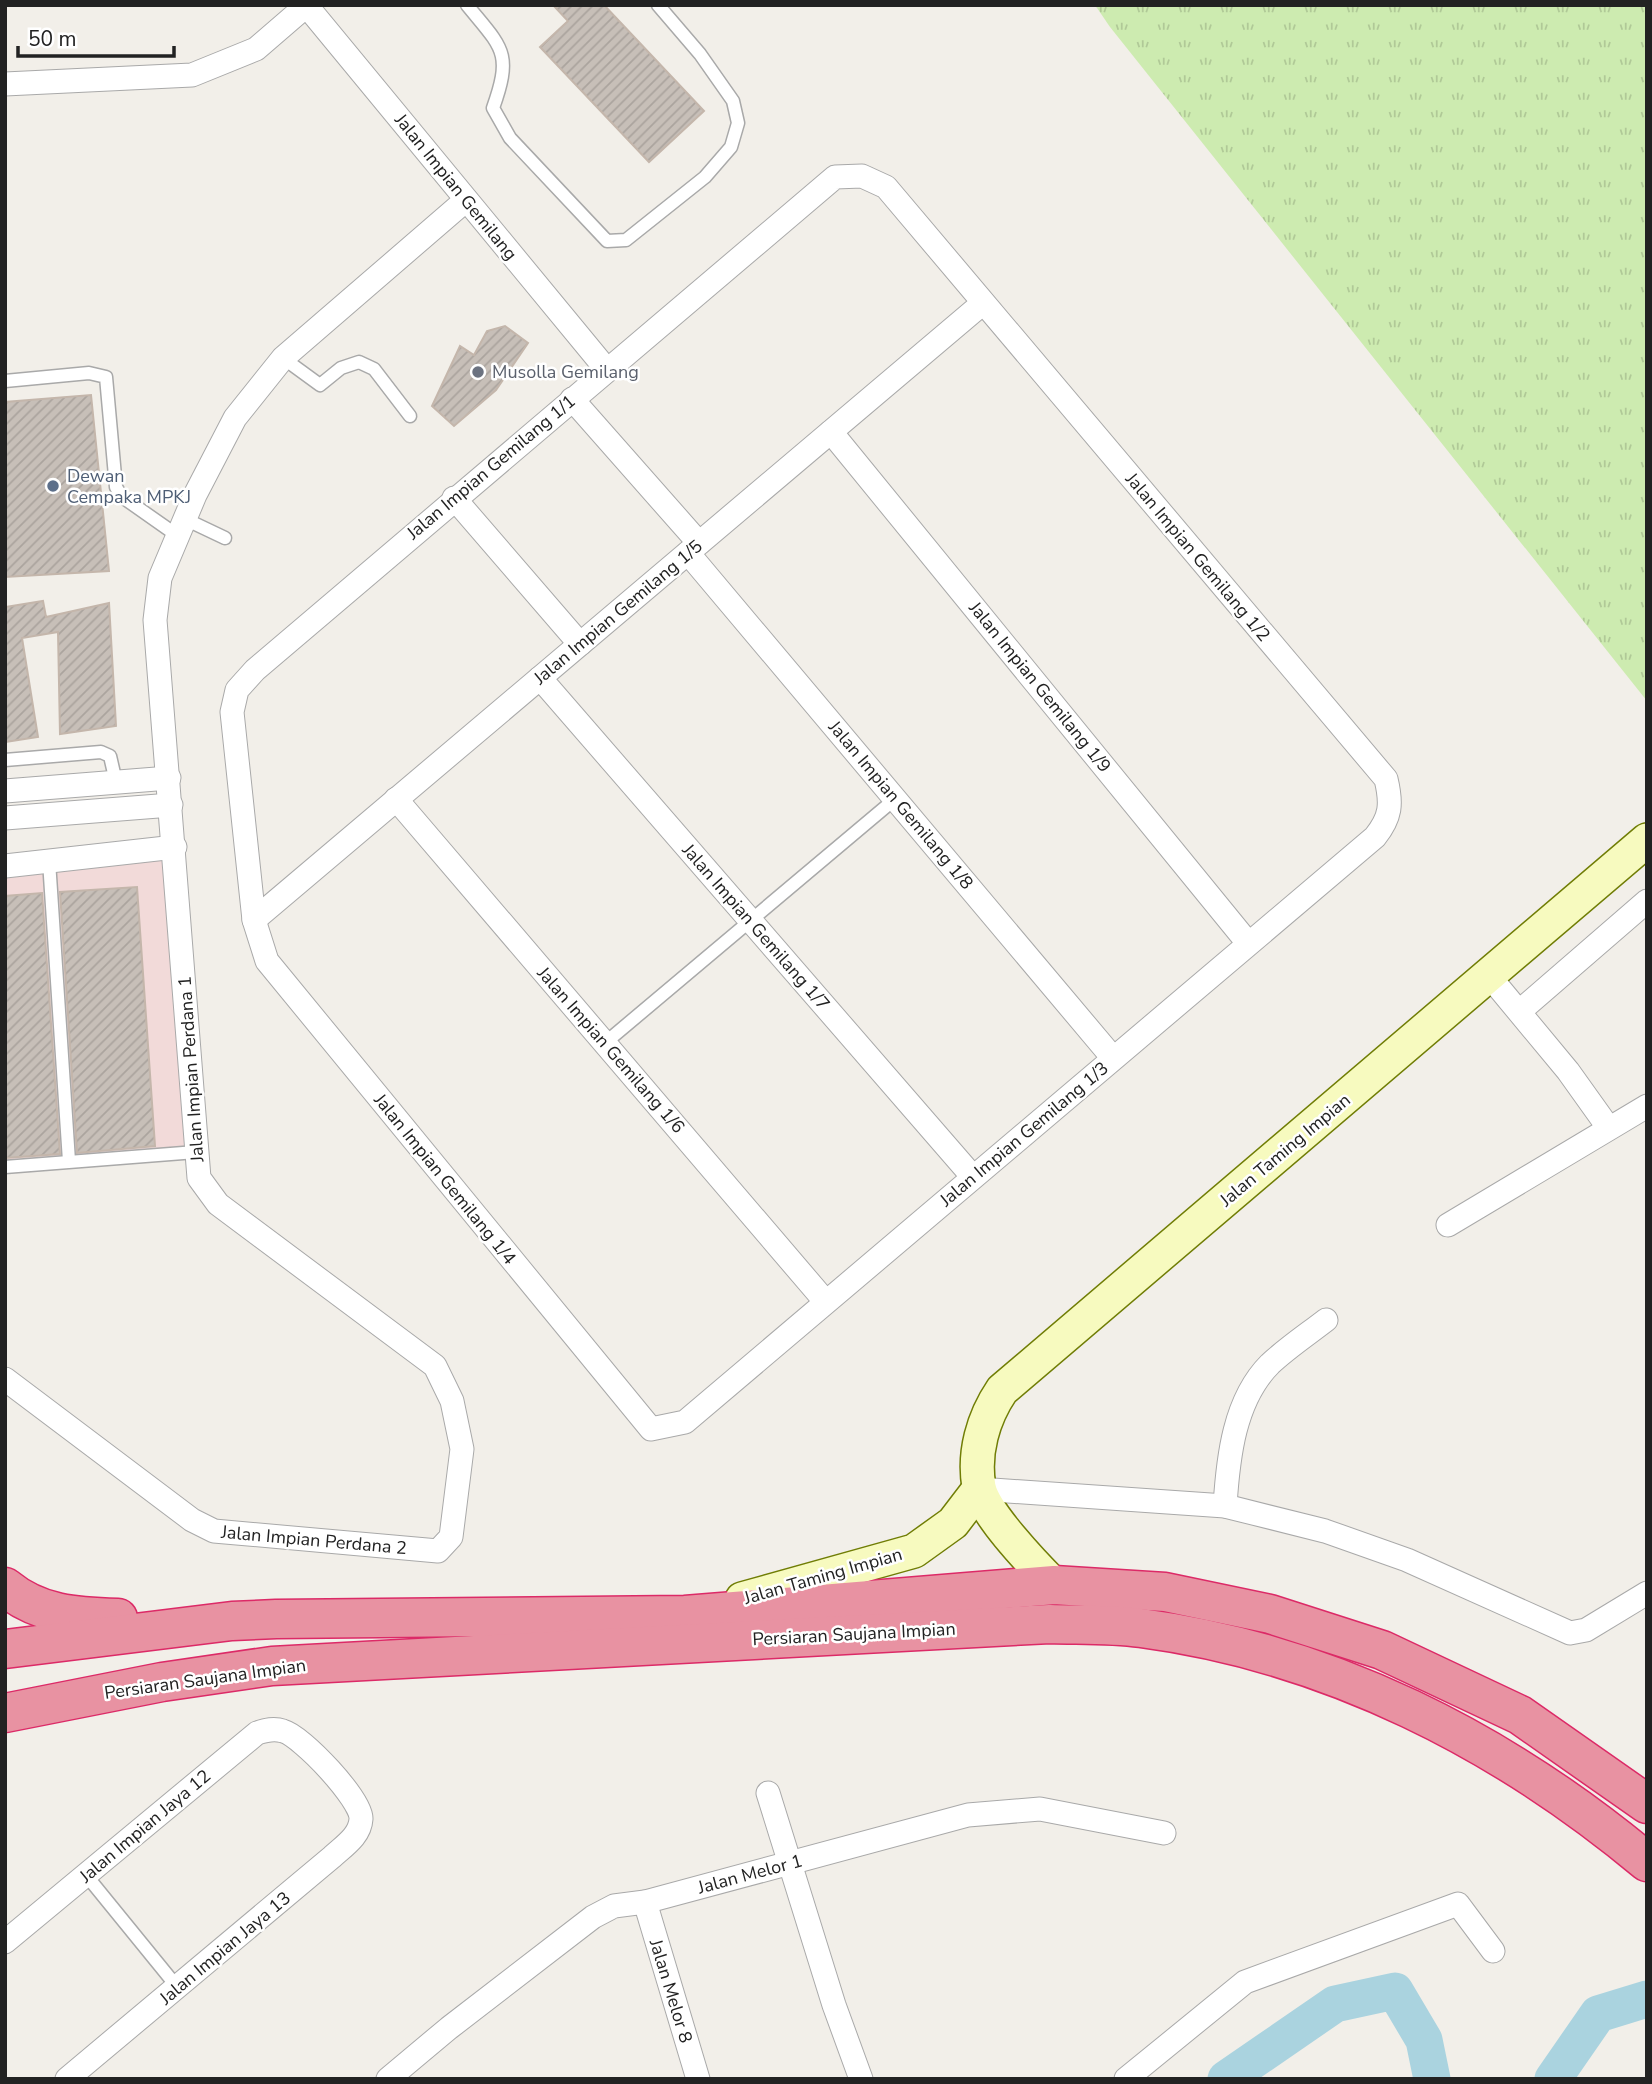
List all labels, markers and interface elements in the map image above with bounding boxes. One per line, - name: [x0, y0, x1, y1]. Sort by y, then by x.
- scale bar: [18, 14, 173, 58]
- text: 50 m: [28, 25, 77, 53]
- street label: Jalan Impian Gemilang: [389, 108, 523, 265]
- place label: Musolla Gemilang: [492, 360, 639, 384]
- marker: Musolla Gemilang: [470, 364, 486, 380]
- street label: Jalan Impian Gemilang 1/1: [401, 389, 580, 545]
- place label: Dewan Cempaka MPKJ: [67, 464, 191, 509]
- street label: Jalan Impian Gemilang 1/2: [1120, 467, 1276, 646]
- marker: Dewan Cempaka MPKJ: [45, 478, 61, 494]
- street label: Jalan Impian Gemilang 1/5: [528, 534, 707, 690]
- street label: Jalan Impian Gemilang 1/9: [963, 596, 1116, 777]
- street label: Jalan Impian Gemilang 1/8: [823, 715, 979, 894]
- street label: Jalan Impian Gemilang 1/7: [676, 838, 835, 1015]
- street label: Jalan Impian Gemilang 1/6: [531, 961, 690, 1138]
- street label: Jalan Impian Perdana 1: [173, 975, 210, 1164]
- street label: Jalan Impian Gemilang 1/3: [934, 1056, 1113, 1212]
- street label: Jalan Impian Gemilang 1/4: [368, 1088, 522, 1270]
- street label: Jalan Taming Impian: [1214, 1088, 1355, 1212]
- street label: Jalan Impian Perdana 2: [219, 1520, 408, 1560]
- street label: Jalan Taming Impian: [740, 1542, 905, 1610]
- street label: Persiaran Saujana Impian: [752, 1617, 956, 1651]
- street label: Persiaran Saujana Impian: [103, 1653, 307, 1705]
- street label: Jalan Impian Jaya 12: [74, 1764, 216, 1889]
- street label: Jalan Melor 1: [694, 1849, 805, 1900]
- street label: Jalan Impian Jaya 13: [154, 1886, 296, 2011]
- street label: Jalan Melor 8: [644, 1935, 698, 2046]

